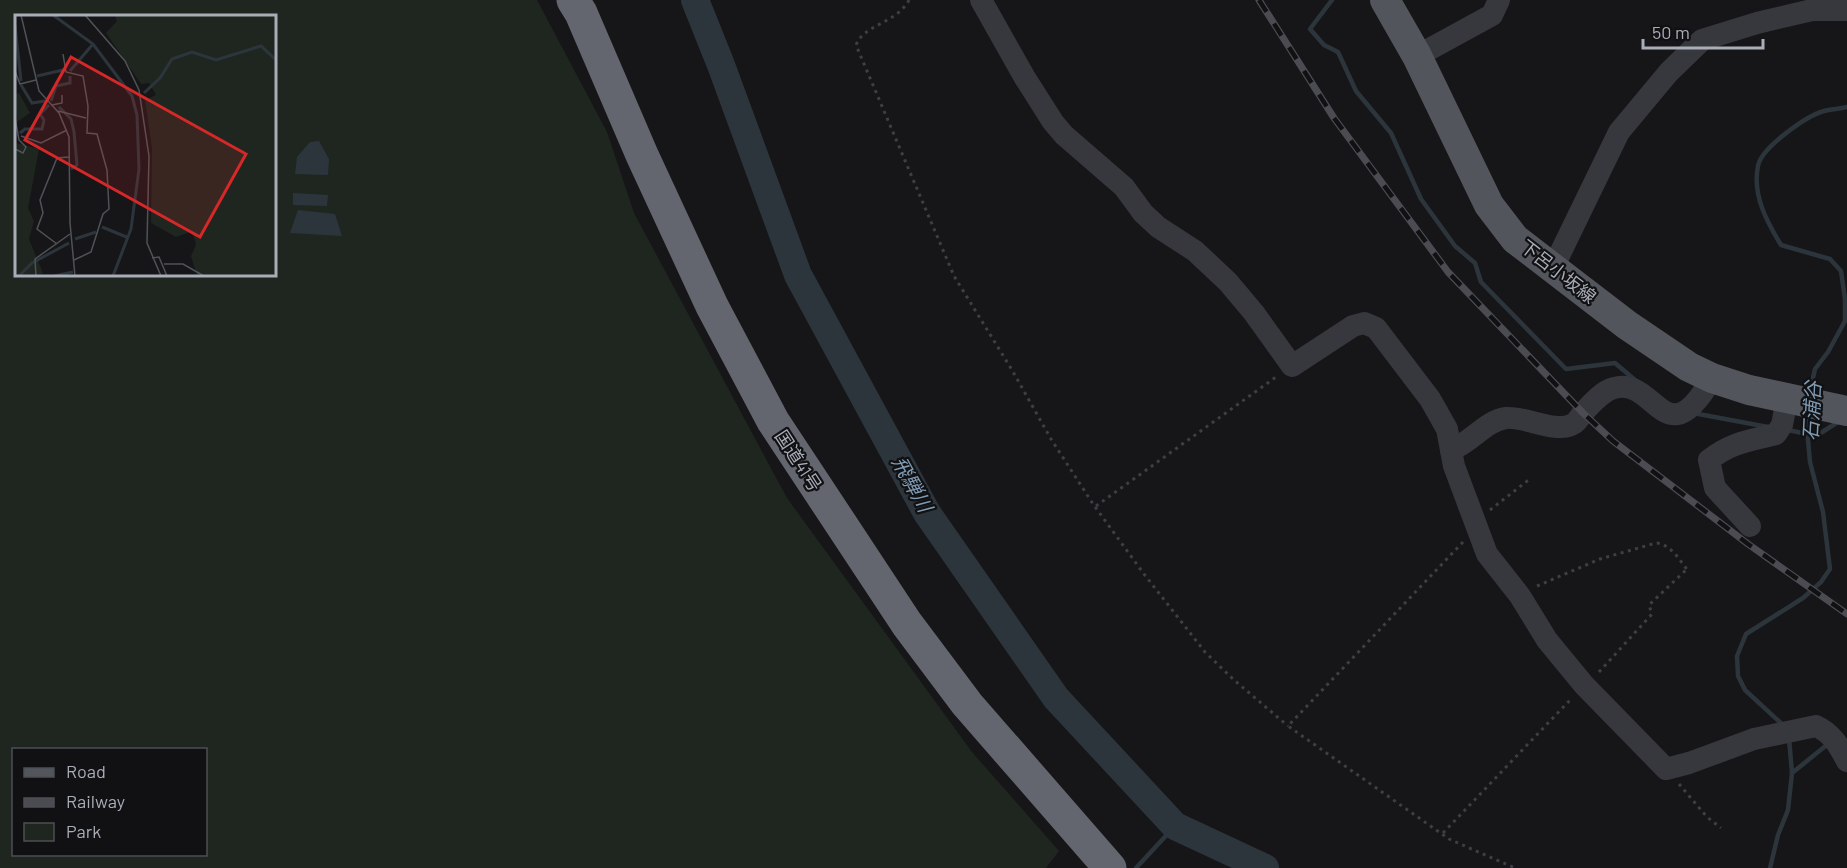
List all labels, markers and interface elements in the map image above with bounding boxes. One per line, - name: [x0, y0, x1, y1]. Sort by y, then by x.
- scale bar: [1643, 12, 1763, 50]
- inset map: [15, 15, 276, 276]
- text: 50 m: [1652, 21, 1690, 43]
- street label: 下呂小坂線: [1516, 235, 1601, 308]
- water label: 石浦谷: [1797, 378, 1825, 442]
- street label: 国道41号: [771, 426, 827, 495]
- water label: 飛騨川: [888, 451, 939, 517]
- legend: [12, 748, 207, 856]
- text: Road: [66, 760, 106, 782]
- text: Railway: [66, 790, 125, 812]
- text: Park: [66, 820, 101, 842]

